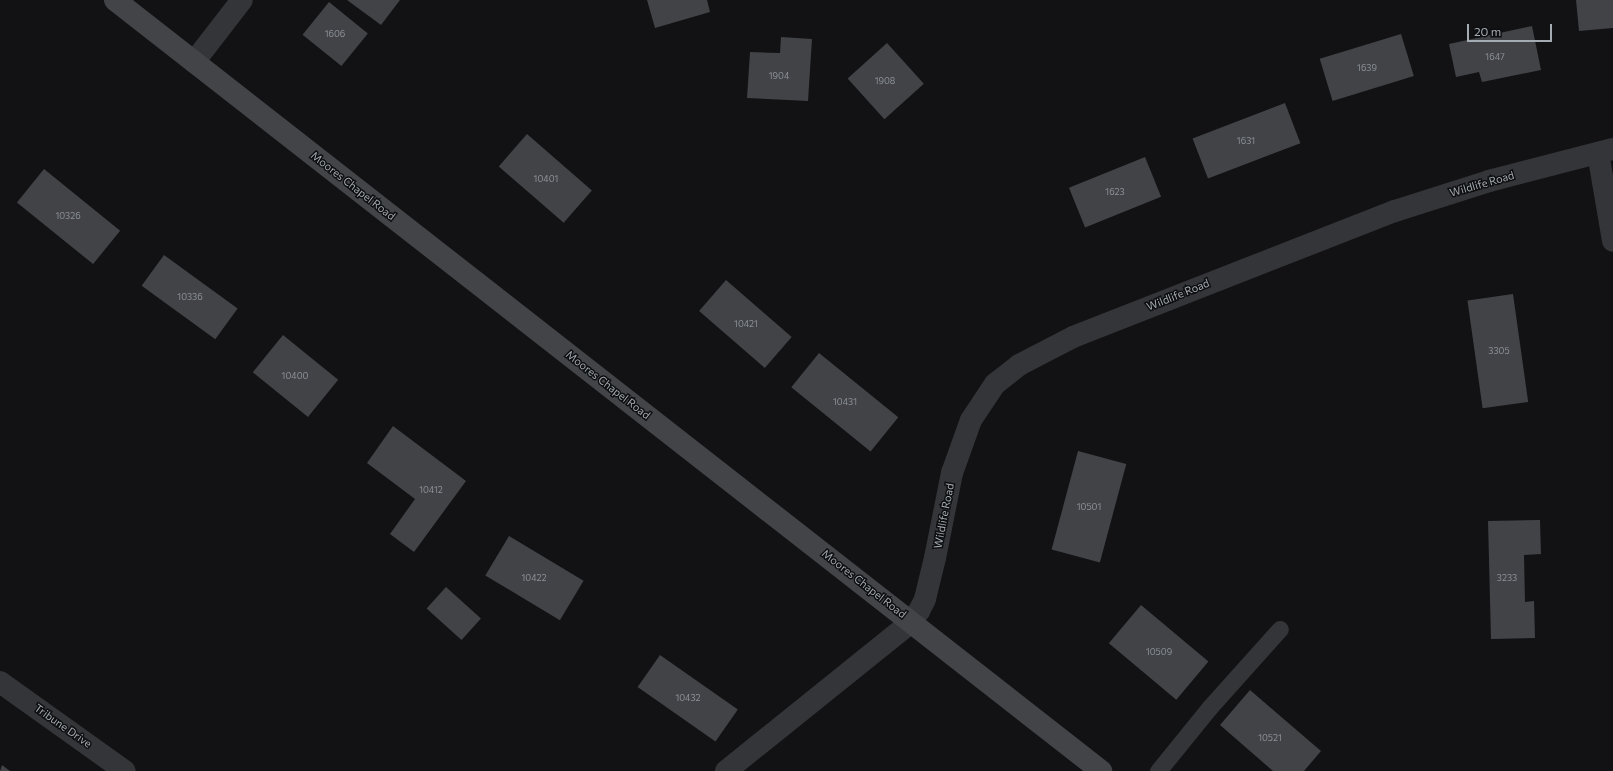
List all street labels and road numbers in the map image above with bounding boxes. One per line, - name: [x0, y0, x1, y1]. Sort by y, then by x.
- street label: Moores Chapel Road: [308, 149, 398, 223]
- street label: Wildlife Road: [1448, 168, 1516, 200]
- street label: Wildlife Road: [1145, 276, 1211, 314]
- street label: Moores Chapel Road: [563, 348, 653, 422]
- street label: Wildlife Road: [931, 482, 957, 550]
- street label: Moores Chapel Road: [819, 547, 909, 621]
- street label: Tribune Drive: [32, 701, 94, 751]

